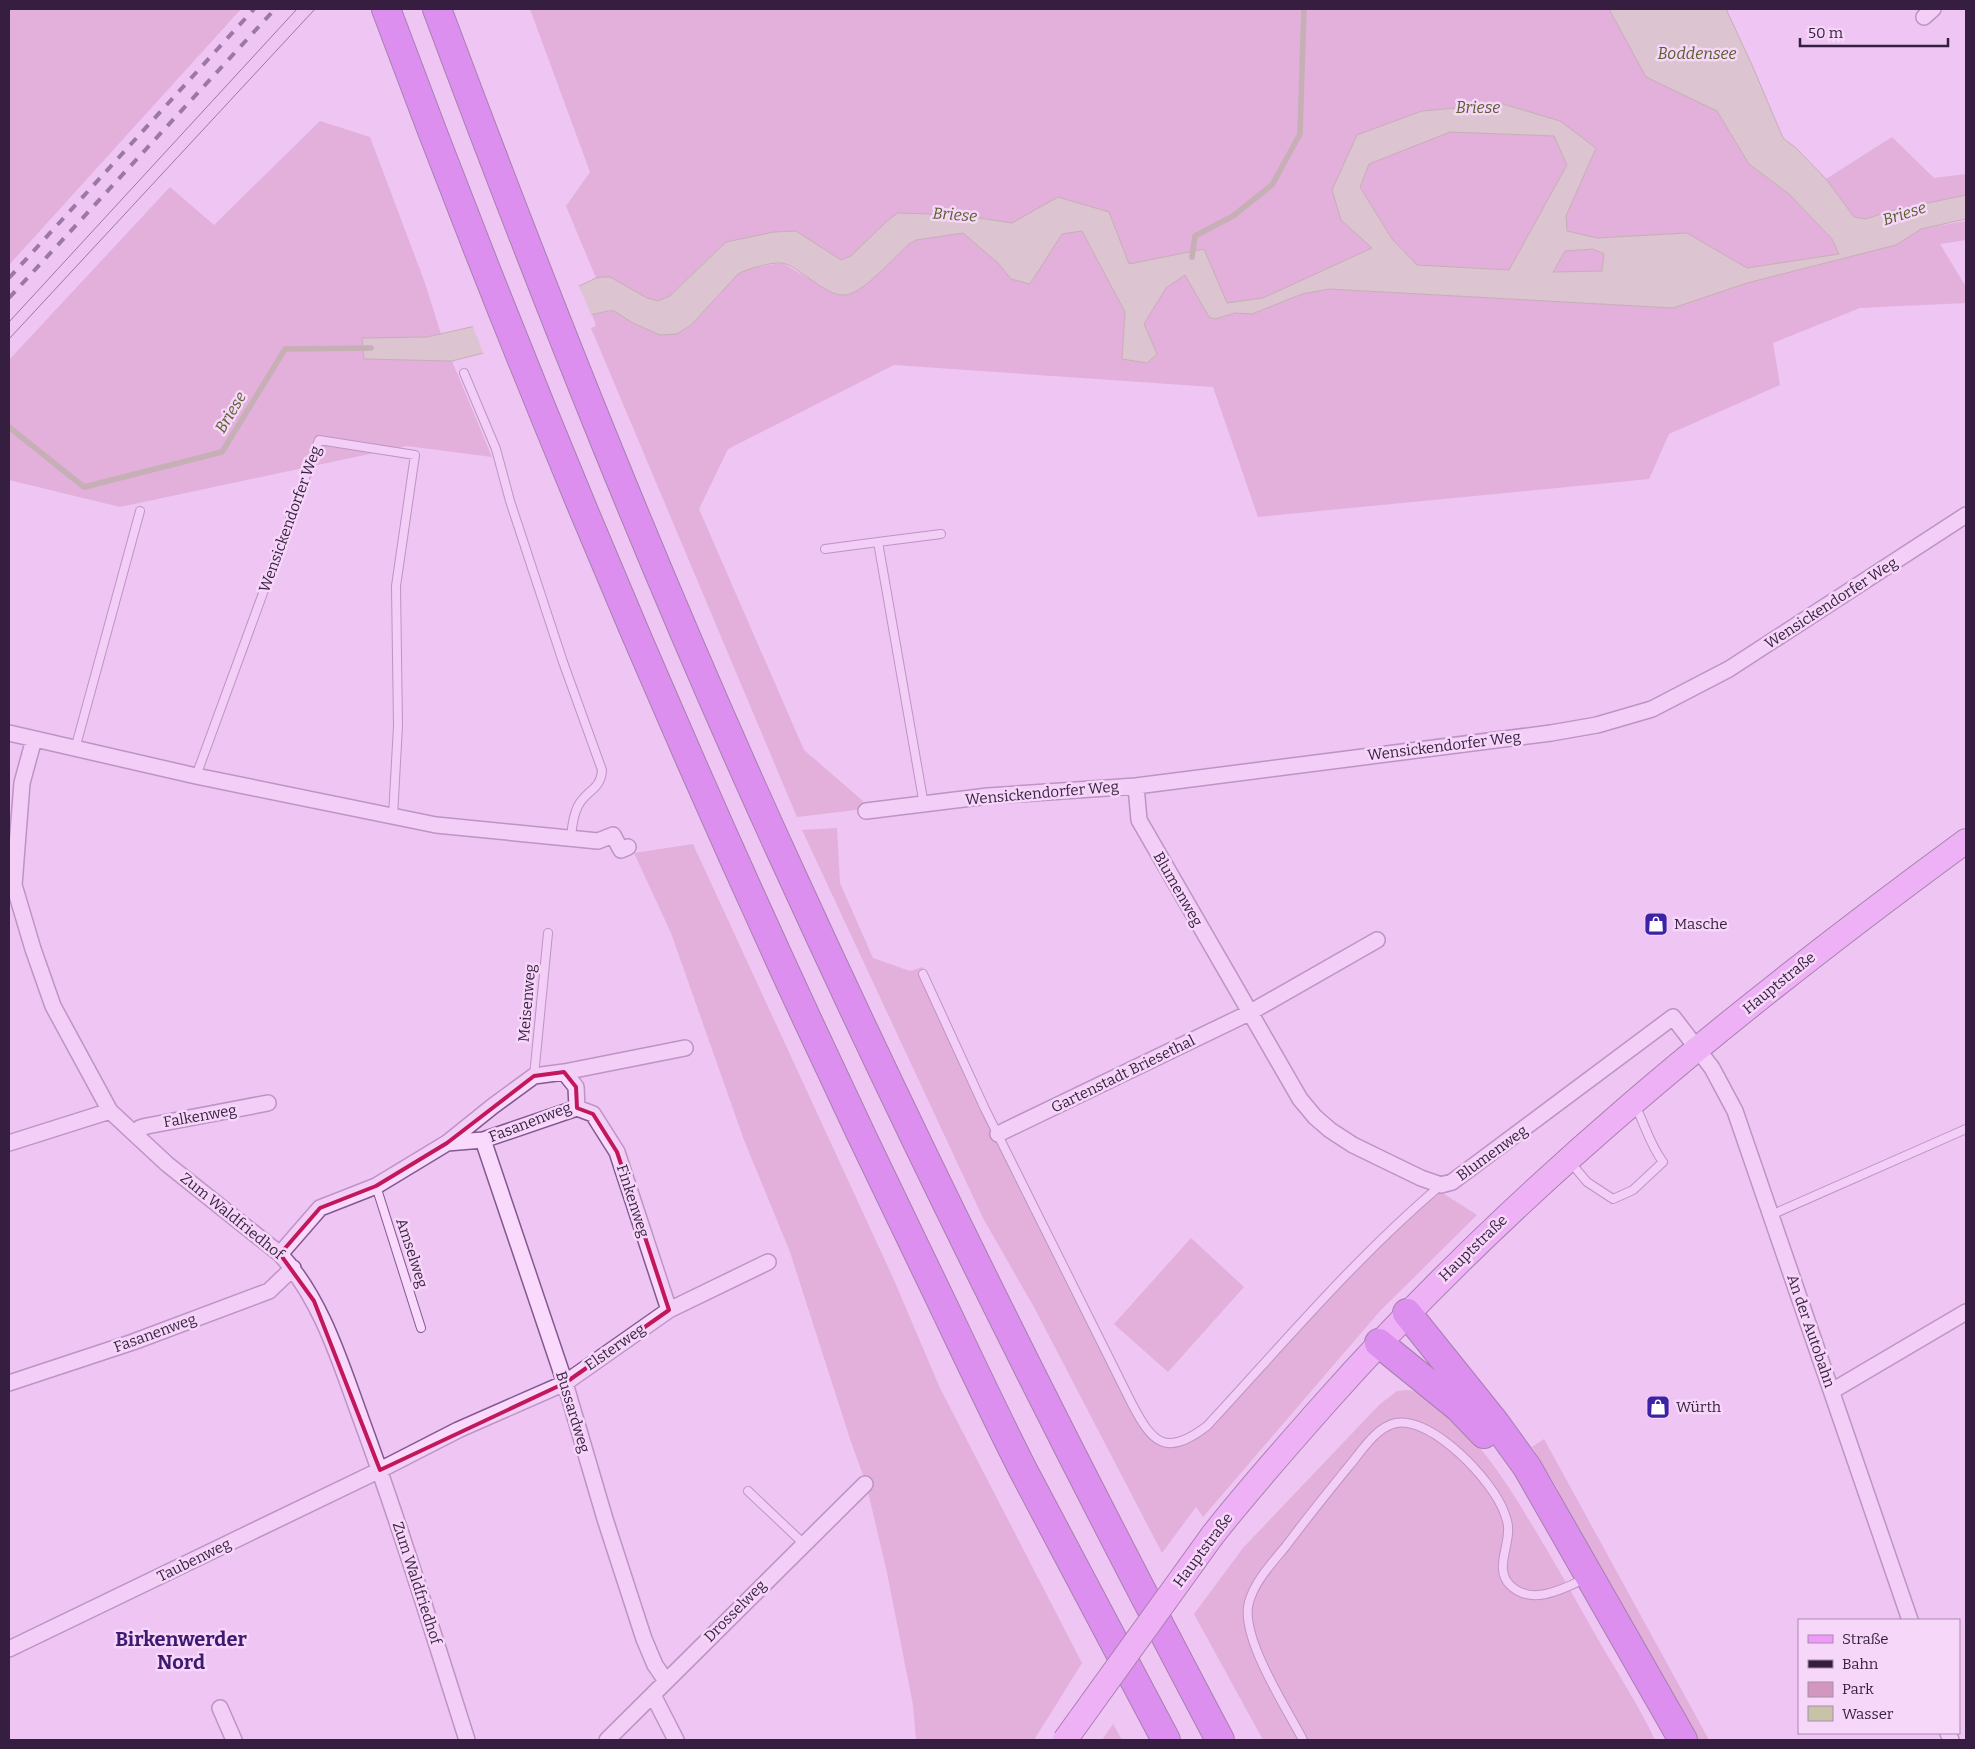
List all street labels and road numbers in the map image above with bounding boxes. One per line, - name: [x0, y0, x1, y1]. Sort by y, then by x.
- street label: Wensickendorfer Weg: [255, 443, 325, 595]
- street label: Wensickendorfer Weg: [1761, 553, 1901, 653]
- street label: Wensickendorfer Weg: [1366, 728, 1522, 764]
- street label: Wensickendorfer Weg: [964, 777, 1120, 809]
- street label: Blumenweg: [1149, 849, 1207, 929]
- street label: Hauptstraße: [1739, 948, 1819, 1018]
- street label: Meisenweg: [515, 963, 539, 1043]
- street label: Gartenstadt Briesethal: [1048, 1031, 1198, 1117]
- street label: Fasanenweg: [486, 1098, 574, 1146]
- street label: Falkenweg: [162, 1101, 238, 1131]
- street label: Blumenweg: [1453, 1121, 1531, 1185]
- street label: Finkenweg: [613, 1162, 653, 1240]
- street label: Zum Waldfriedhof: [177, 1169, 289, 1264]
- street label: Hauptstraße: [1435, 1211, 1511, 1285]
- street label: Amselweg: [392, 1216, 432, 1290]
- street label: An der Autobahn: [1783, 1272, 1839, 1390]
- street label: Fasanenweg: [111, 1310, 199, 1356]
- street label: Elsterweg: [581, 1320, 649, 1374]
- street label: Bussardweg: [552, 1369, 594, 1455]
- street label: Hauptstraße: [1169, 1509, 1237, 1591]
- street label: Zum Waldfriedhof: [389, 1520, 446, 1648]
- street label: Taubenweg: [154, 1534, 234, 1586]
- street label: Drosselweg: [700, 1576, 770, 1646]

